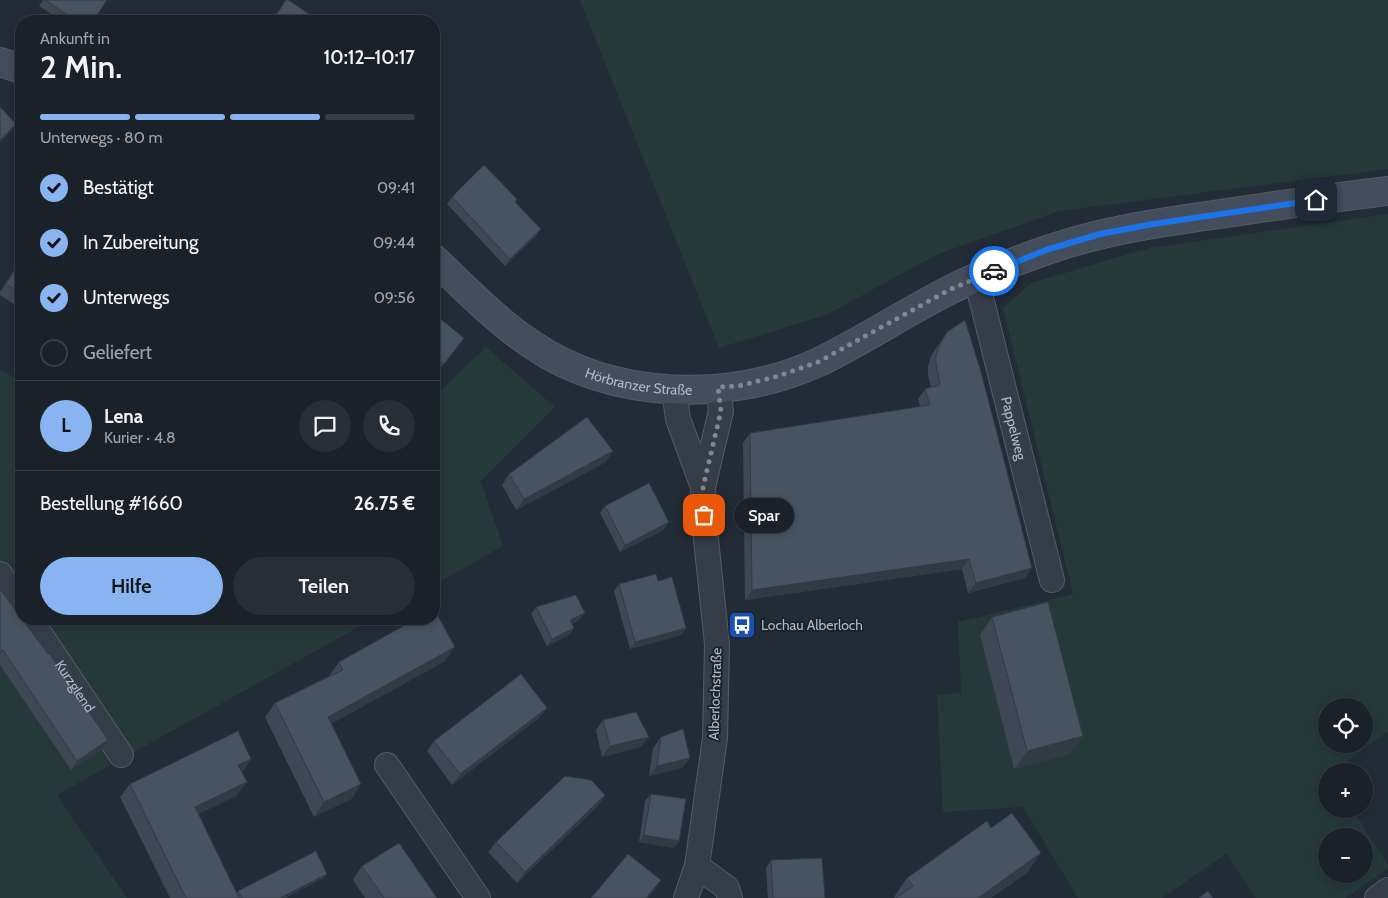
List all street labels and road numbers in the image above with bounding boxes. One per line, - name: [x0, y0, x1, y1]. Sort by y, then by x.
- street label: Hörbranzer Straße: [583, 364, 692, 399]
- street label: Pappelweg: [997, 395, 1031, 463]
- street label: Alberlochstraße: [704, 647, 726, 741]
- street label: Kurzglend: [51, 657, 99, 716]

